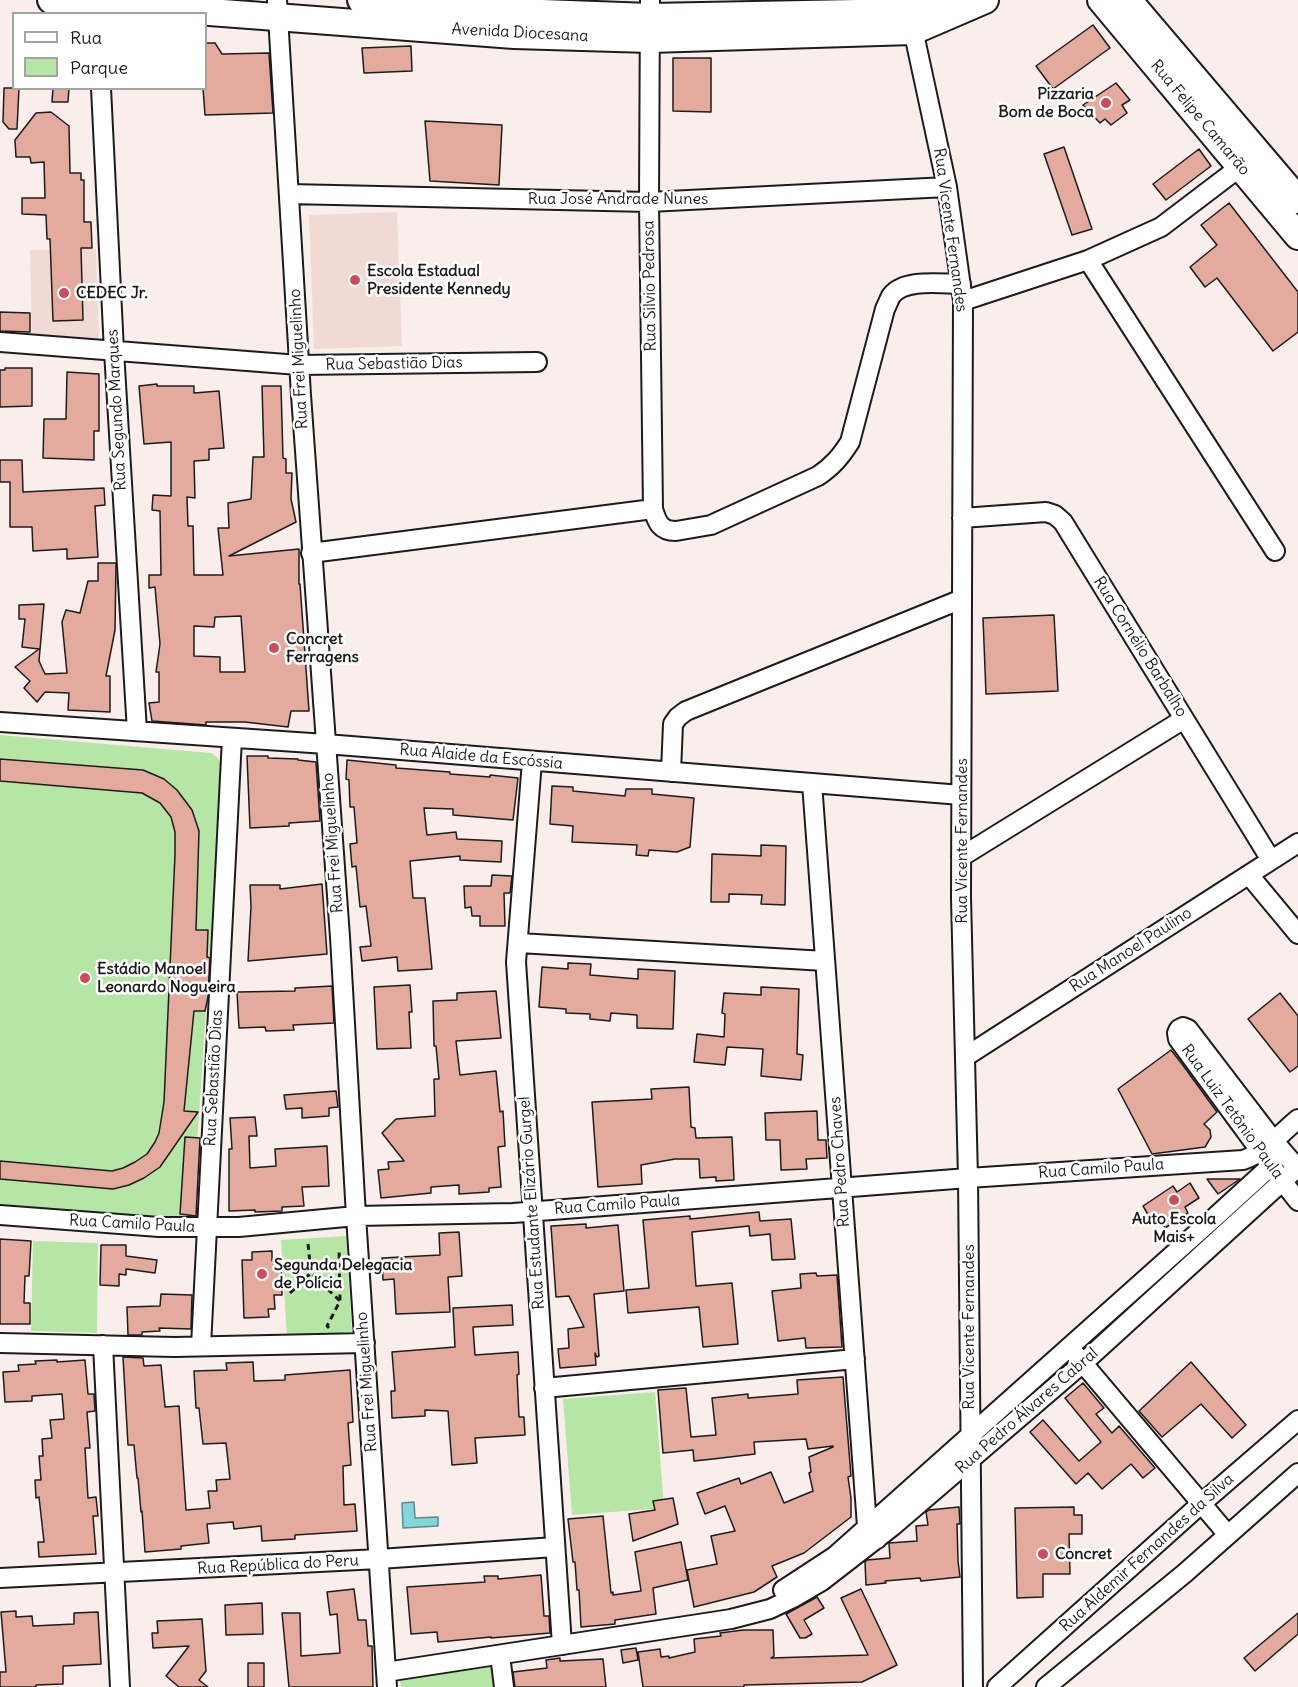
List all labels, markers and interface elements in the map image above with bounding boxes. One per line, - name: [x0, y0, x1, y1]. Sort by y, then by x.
- legend: [12, 12, 207, 90]
- street label: Avenida Diocesana: [451, 20, 589, 46]
- text: Rua: [70, 26, 102, 49]
- text: Parque: [70, 56, 128, 79]
- street label: Rua Felipe Camarão: [1146, 56, 1254, 180]
- place label: Pizzaria Bom de Boca: [998, 84, 1094, 122]
- marker: Pizzaria Bom de Boca: [1099, 96, 1113, 110]
- street label: Rua Vicente Fernandes: [929, 147, 971, 313]
- street label: Rua José Andrade Nunes: [528, 189, 708, 209]
- street label: Rua Silvio Pedrosa: [639, 220, 661, 352]
- place label: Escola Estadual Presidente Kennedy: [367, 261, 511, 299]
- marker: Escola Estadual Presidente Kennedy: [348, 273, 362, 287]
- place label: CEDEC Jr.: [76, 283, 148, 303]
- marker: CEDEC Jr.: [57, 286, 71, 300]
- street label: Rua Frei Miguelinho: [286, 288, 312, 430]
- street label: Rua Segundo Marques: [103, 329, 131, 491]
- street label: Rua Sebastião Dias: [325, 353, 463, 375]
- street label: Rua Cornélio Barbalho: [1089, 573, 1191, 721]
- place label: Concret Ferragens: [286, 629, 359, 667]
- marker: Concret Ferragens: [267, 641, 281, 655]
- street label: Rua Alaide da Escóssia: [398, 740, 564, 774]
- street label: Rua Vicente Fernandes: [952, 758, 972, 924]
- street label: Rua Frei Miguelinho: [319, 772, 347, 914]
- street label: Rua Manoel Paulino: [1066, 903, 1196, 997]
- place label: Estádio Manoel Leonardo Nogueira: [97, 959, 236, 997]
- marker: Estádio Manoel Leonardo Nogueira: [78, 971, 92, 985]
- street label: Rua Sebastião Dias: [201, 1009, 227, 1147]
- street label: Rua Luiz Tetônio Paula: [1177, 1041, 1287, 1183]
- street label: Rua Estudante Elizário Gurgel: [515, 1096, 549, 1310]
- street label: Rua Pedro Chaves: [826, 1096, 854, 1228]
- street label: Rua Camilo Paula: [1037, 1155, 1165, 1183]
- street label: Rua Camilo Paula: [553, 1191, 681, 1219]
- marker: Auto Escola Mais+: [1167, 1193, 1181, 1207]
- place label: Auto Escola Mais+: [1132, 1209, 1216, 1247]
- street label: Rua Camilo Paula: [68, 1211, 196, 1237]
- street label: Rua Vicente Fernandes: [959, 1244, 979, 1410]
- place label: Segunda Delegacia de Polícia: [274, 1255, 412, 1293]
- marker: Segunda Delegacia de Polícia: [255, 1267, 269, 1281]
- street label: Rua Frei Miguelinho: [353, 1311, 381, 1453]
- street label: Rua Pedro Álvares Cabral: [952, 1344, 1102, 1478]
- street label: Rua Aldemir Fernandes da Silva: [1056, 1470, 1238, 1636]
- place label: Concret: [1055, 1544, 1112, 1564]
- marker: Concret: [1036, 1547, 1050, 1561]
- street label: Rua República do Peru: [197, 1551, 359, 1579]

